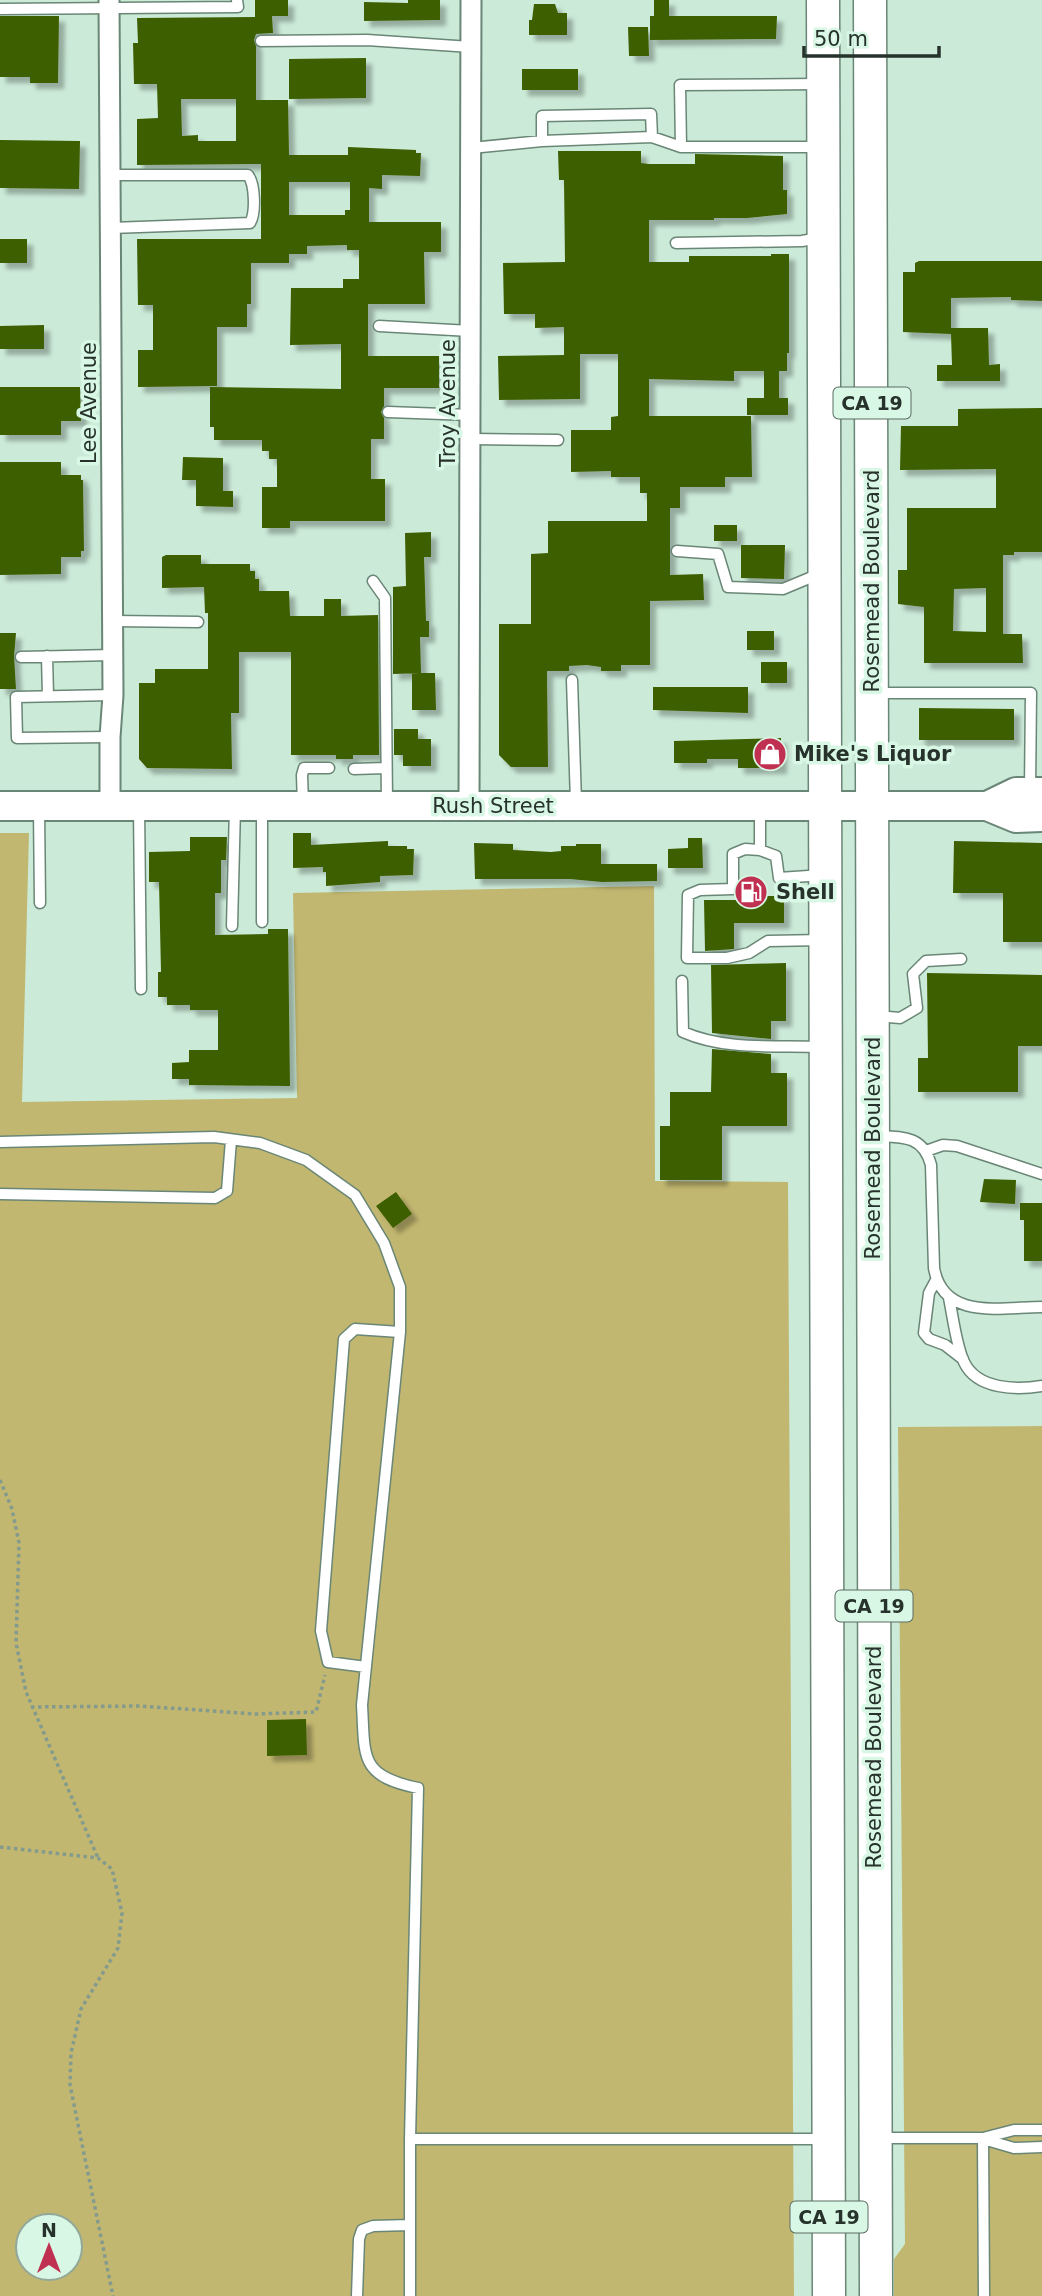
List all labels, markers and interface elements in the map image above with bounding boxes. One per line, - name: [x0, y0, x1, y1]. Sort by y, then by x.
- scale bar: [804, 14, 939, 58]
- text: 50 m: [814, 27, 868, 51]
- street label: Troy Avenue: [436, 339, 460, 468]
- street label: Lee Avenue: [77, 342, 101, 464]
- road number: CA 19: [834, 388, 910, 418]
- street label: Rosemead Boulevard: [860, 470, 884, 692]
- shop icon: Mike's Liquor: [751, 735, 789, 773]
- place label: Mike's Liquor: [794, 742, 952, 766]
- street label: Rush Street: [432, 794, 554, 818]
- fuel station icon: Shell: [732, 873, 770, 911]
- place label: Shell: [776, 880, 835, 904]
- street label: Rosemead Boulevard: [861, 1037, 885, 1259]
- road number: CA 19: [836, 1590, 912, 1622]
- street label: Rosemead Boulevard: [862, 1646, 886, 1868]
- road number: CA 19: [790, 2202, 868, 2232]
- north arrow: [14, 2212, 84, 2282]
- text: N: [41, 2219, 57, 2241]

